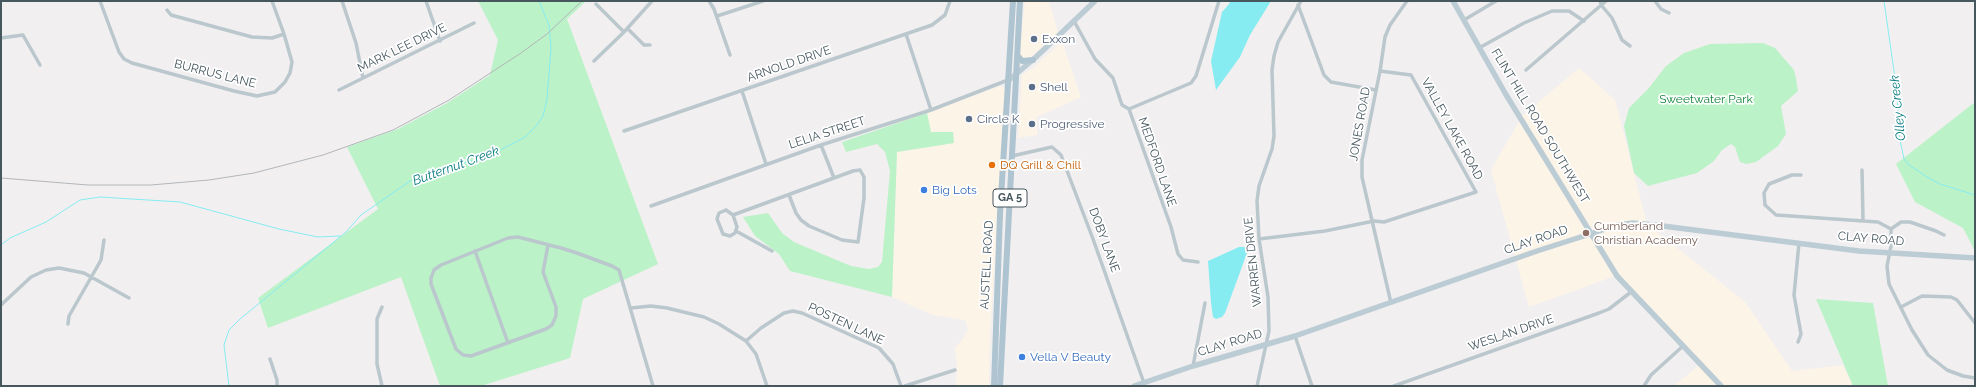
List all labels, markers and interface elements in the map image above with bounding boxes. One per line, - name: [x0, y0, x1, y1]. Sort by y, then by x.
- street label: MARK LEE DRIVE: [355, 20, 449, 76]
- place label: Exxon: [1042, 32, 1075, 46]
- marker: Exxon: [1029, 34, 1039, 44]
- street label: ARNOLD DRIVE: [745, 43, 833, 85]
- street label: FLINT HILL ROAD SOUTHWEST: [1488, 46, 1592, 206]
- street label: BURRUS LANE: [173, 57, 257, 91]
- water label: Olley Creek: [1887, 74, 1909, 142]
- street label: VALLEY LAKE ROAD: [1418, 76, 1486, 182]
- place label: Shell: [1040, 80, 1068, 94]
- marker: Shell: [1027, 82, 1037, 92]
- street label: JONES ROAD: [1346, 86, 1374, 162]
- park label: Sweetwater Park: [1659, 92, 1753, 106]
- place label: Circle K: [977, 112, 1020, 126]
- street label: LELIA STREET: [787, 114, 867, 152]
- marker: Circle K: [964, 114, 974, 124]
- street label: MEDFORD LANE: [1135, 115, 1179, 209]
- place label: Progressive: [1040, 117, 1105, 131]
- marker: Progressive: [1027, 119, 1037, 129]
- water label: Butternut Creek: [411, 143, 501, 189]
- place label: DQ Grill & Chill: [1000, 158, 1081, 172]
- marker: DQ Grill & Chill: [987, 160, 997, 170]
- place label: Big Lots: [932, 183, 977, 197]
- marker: Big Lots: [919, 185, 929, 195]
- road number: GA 5: [993, 189, 1027, 207]
- street label: DOBY LANE: [1086, 206, 1122, 274]
- street label: WARREN DRIVE: [1241, 216, 1265, 308]
- place label: Cumberland Christian Academy: [1594, 219, 1698, 247]
- street label: AUSTELL ROAD: [977, 220, 997, 310]
- street label: CLAY ROAD: [1502, 222, 1570, 258]
- marker: Cumberland Christian Academy: [1581, 228, 1591, 238]
- street label: CLAY ROAD: [1837, 229, 1905, 249]
- street label: POSTEN LANE: [806, 300, 886, 348]
- street label: WESLAN DRIVE: [1466, 312, 1556, 354]
- street label: CLAY ROAD: [1196, 326, 1264, 360]
- place label: Vella V Beauty: [1030, 350, 1111, 364]
- marker: Vella V Beauty: [1017, 352, 1027, 362]

